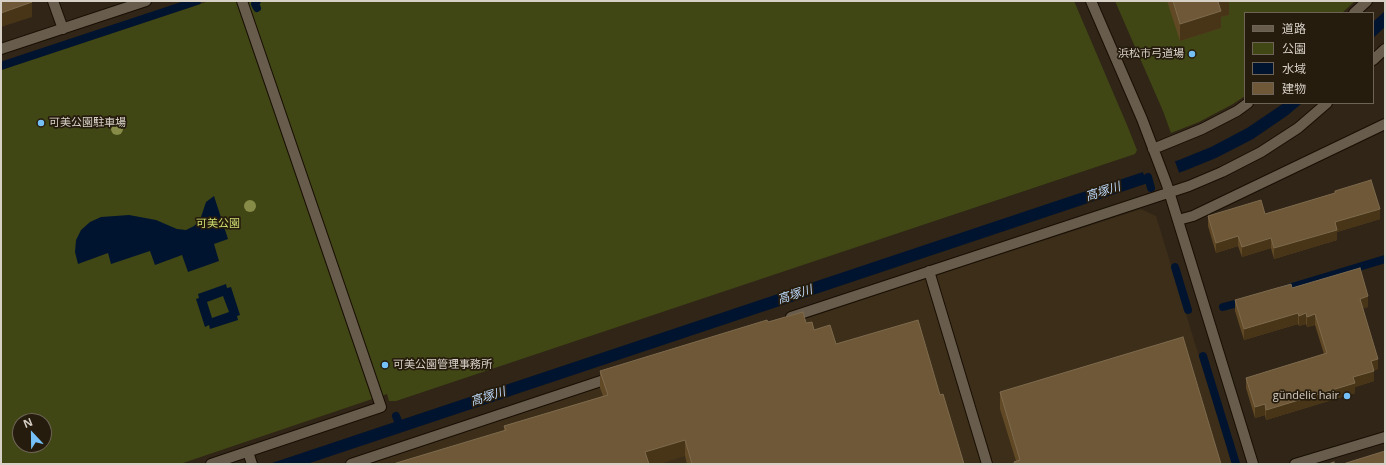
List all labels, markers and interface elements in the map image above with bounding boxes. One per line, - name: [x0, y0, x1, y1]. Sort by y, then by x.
- legend: [1244, 12, 1374, 104]
- text: 道路: [1282, 20, 1306, 37]
- text: 公園: [1282, 40, 1306, 57]
- place label: 浜松市弓道場: [1118, 47, 1184, 61]
- marker: 浜松市弓道場: [1187, 49, 1197, 59]
- text: 水域: [1282, 60, 1306, 77]
- text: 建物: [1282, 80, 1306, 97]
- place label: 可美公園駐車場: [49, 116, 126, 130]
- marker: 可美公園駐車場: [36, 118, 46, 128]
- water label: 高塚川: [1084, 180, 1122, 204]
- park label: 可美公園: [196, 217, 240, 231]
- water label: 高塚川: [776, 283, 814, 307]
- place label: 可美公園管理事務所: [393, 358, 492, 372]
- marker: 可美公園管理事務所: [380, 360, 390, 370]
- water label: 高塚川: [469, 385, 507, 409]
- place label: gündelic hair: [1273, 389, 1339, 403]
- marker: gündelic hair: [1342, 391, 1352, 401]
- north arrow: [12, 413, 52, 453]
- text: N: [21, 414, 35, 431]

